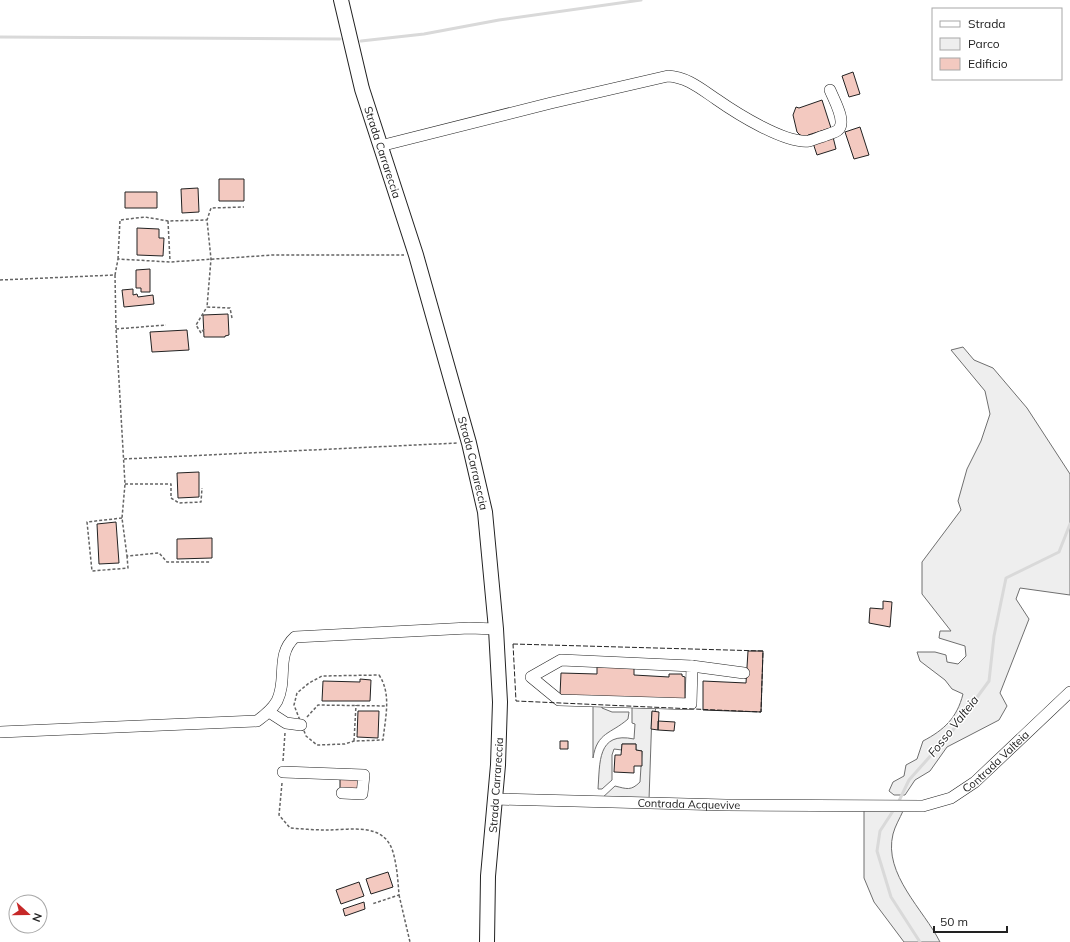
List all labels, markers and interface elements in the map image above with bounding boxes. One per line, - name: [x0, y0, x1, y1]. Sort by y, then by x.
- legend: [932, 8, 1062, 80]
- text: Strada: [968, 16, 1006, 31]
- text: Parco: [968, 36, 1000, 51]
- text: Edificio: [968, 56, 1008, 71]
- street label: Strada Carrareccia: [361, 105, 404, 200]
- street label: Strada Carrareccia: [455, 415, 491, 511]
- water label: Fosso Valteia: [924, 692, 982, 760]
- street label: Contrada Valteia: [960, 728, 1032, 796]
- street label: Strada Carrareccia: [486, 737, 506, 833]
- street label: Contrada Acquevive: [637, 796, 740, 812]
- north arrow: [8, 894, 48, 934]
- scale bar: [934, 908, 1007, 934]
- text: N: [29, 911, 45, 924]
- text: 50 m: [940, 914, 968, 929]

